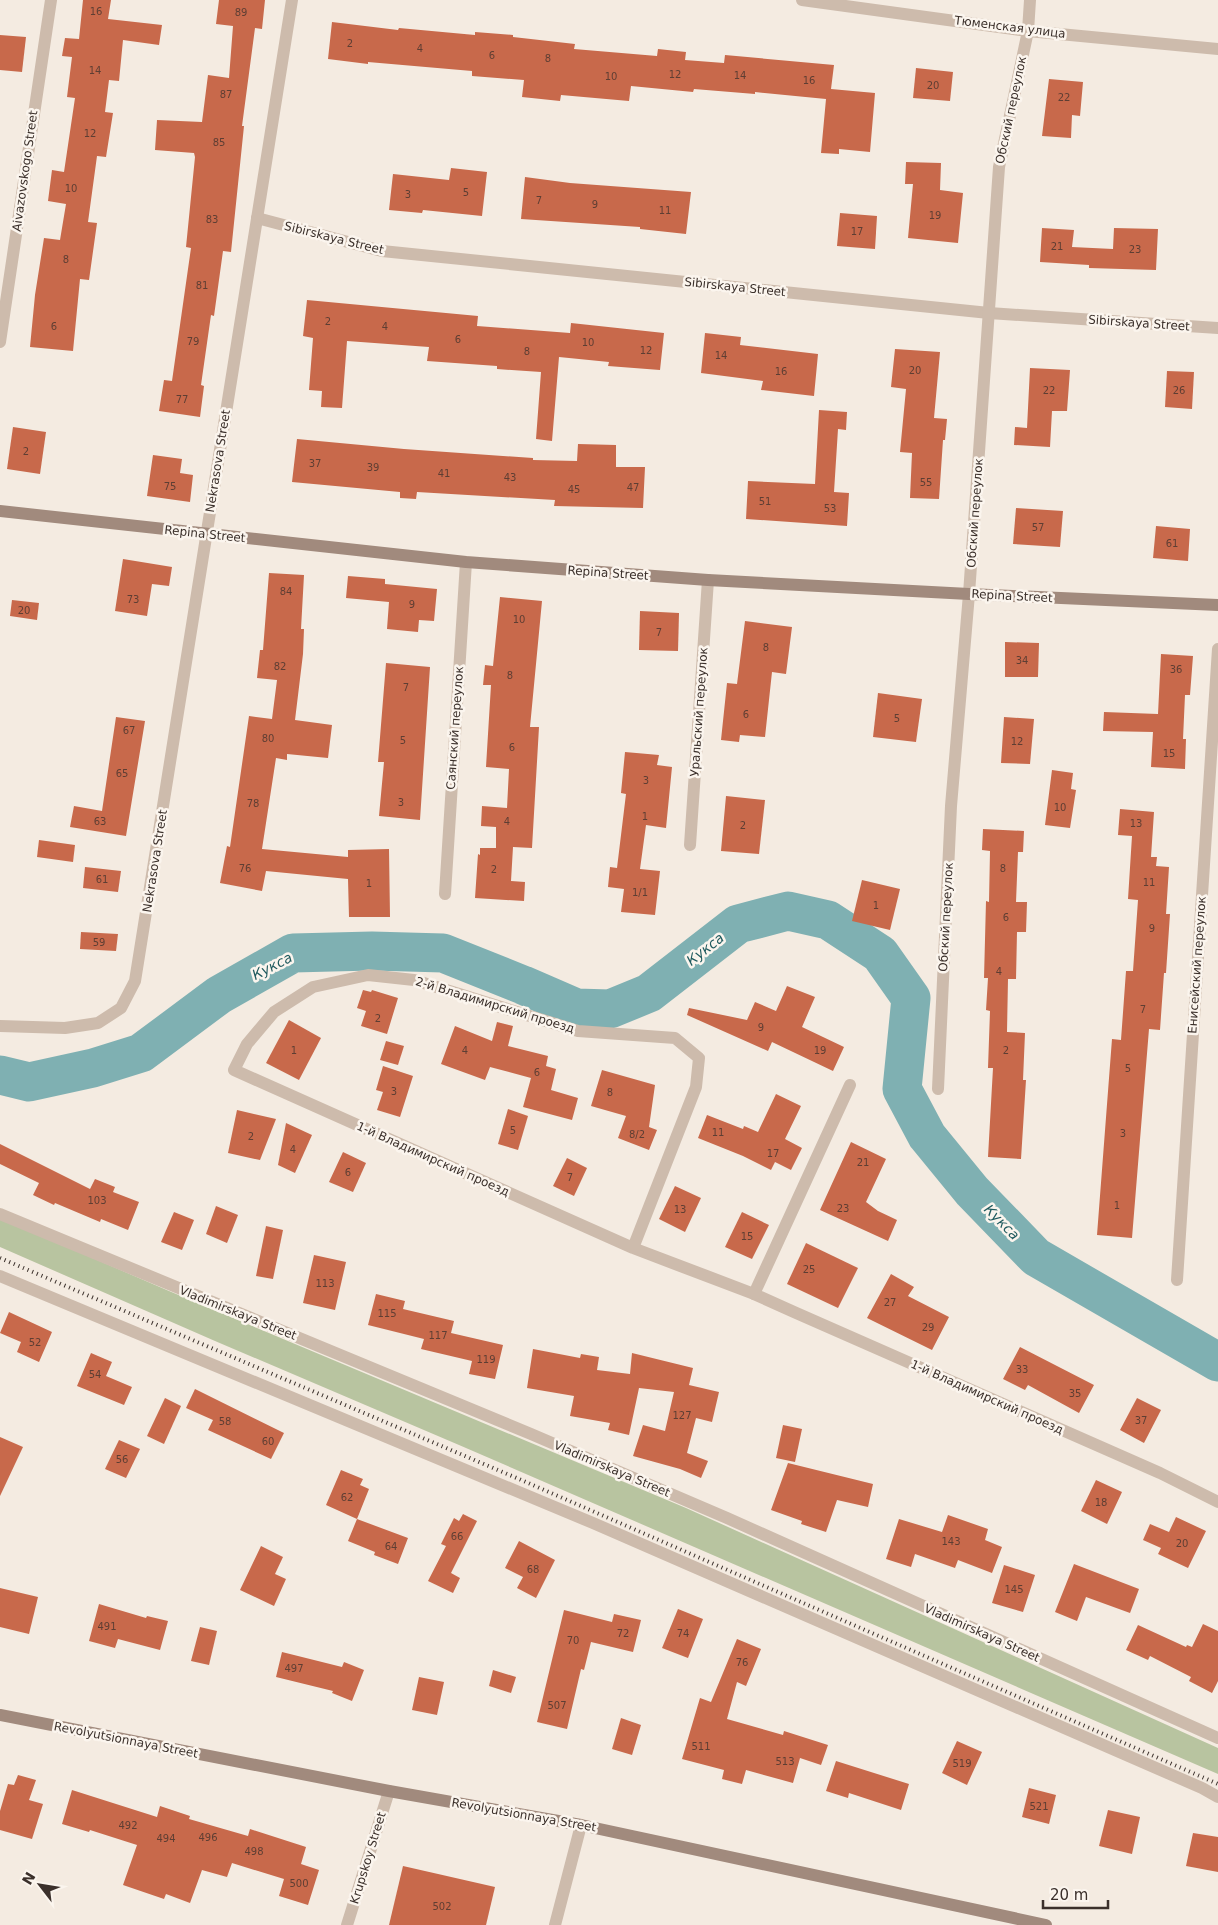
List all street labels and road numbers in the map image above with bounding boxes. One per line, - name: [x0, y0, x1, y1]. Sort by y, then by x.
- street label: Тюменская улица: [953, 13, 1066, 41]
- street label: Обский переулок: [993, 55, 1029, 165]
- street label: Aivazovskogo Street: [10, 109, 40, 232]
- street label: Sibirskaya Street: [283, 219, 385, 257]
- street label: Sibirskaya Street: [684, 275, 787, 299]
- street label: Sibirskaya Street: [1088, 312, 1191, 334]
- street label: Nekrasova Street: [203, 408, 233, 513]
- street label: Обский переулок: [964, 458, 986, 568]
- street label: Repina Street: [164, 523, 246, 545]
- street label: Repina Street: [567, 563, 649, 583]
- street label: Repina Street: [971, 587, 1053, 605]
- street label: Уральский переулок: [687, 647, 711, 777]
- street label: Саянский переулок: [444, 666, 466, 790]
- street label: Nekrasova Street: [140, 808, 170, 913]
- street label: Обский переулок: [936, 862, 956, 972]
- street label: Енисейский переулок: [1185, 896, 1209, 1034]
- street label: 2-й Владимирский проезд: [414, 974, 576, 1036]
- street label: 1-й Владимирский проезд: [355, 1119, 511, 1199]
- street label: Vladimirskaya Street: [177, 1283, 299, 1343]
- street label: 1-й Владимирский проезд: [909, 1357, 1065, 1437]
- street label: Vladimirskaya Street: [552, 1438, 672, 1500]
- street label: Vladimirskaya Street: [922, 1601, 1042, 1665]
- street label: Revolyutsionnaya Street: [53, 1719, 200, 1761]
- street label: Revolyutsionnaya Street: [451, 1795, 598, 1835]
- street label: Krupskoy Street: [347, 1810, 389, 1906]

